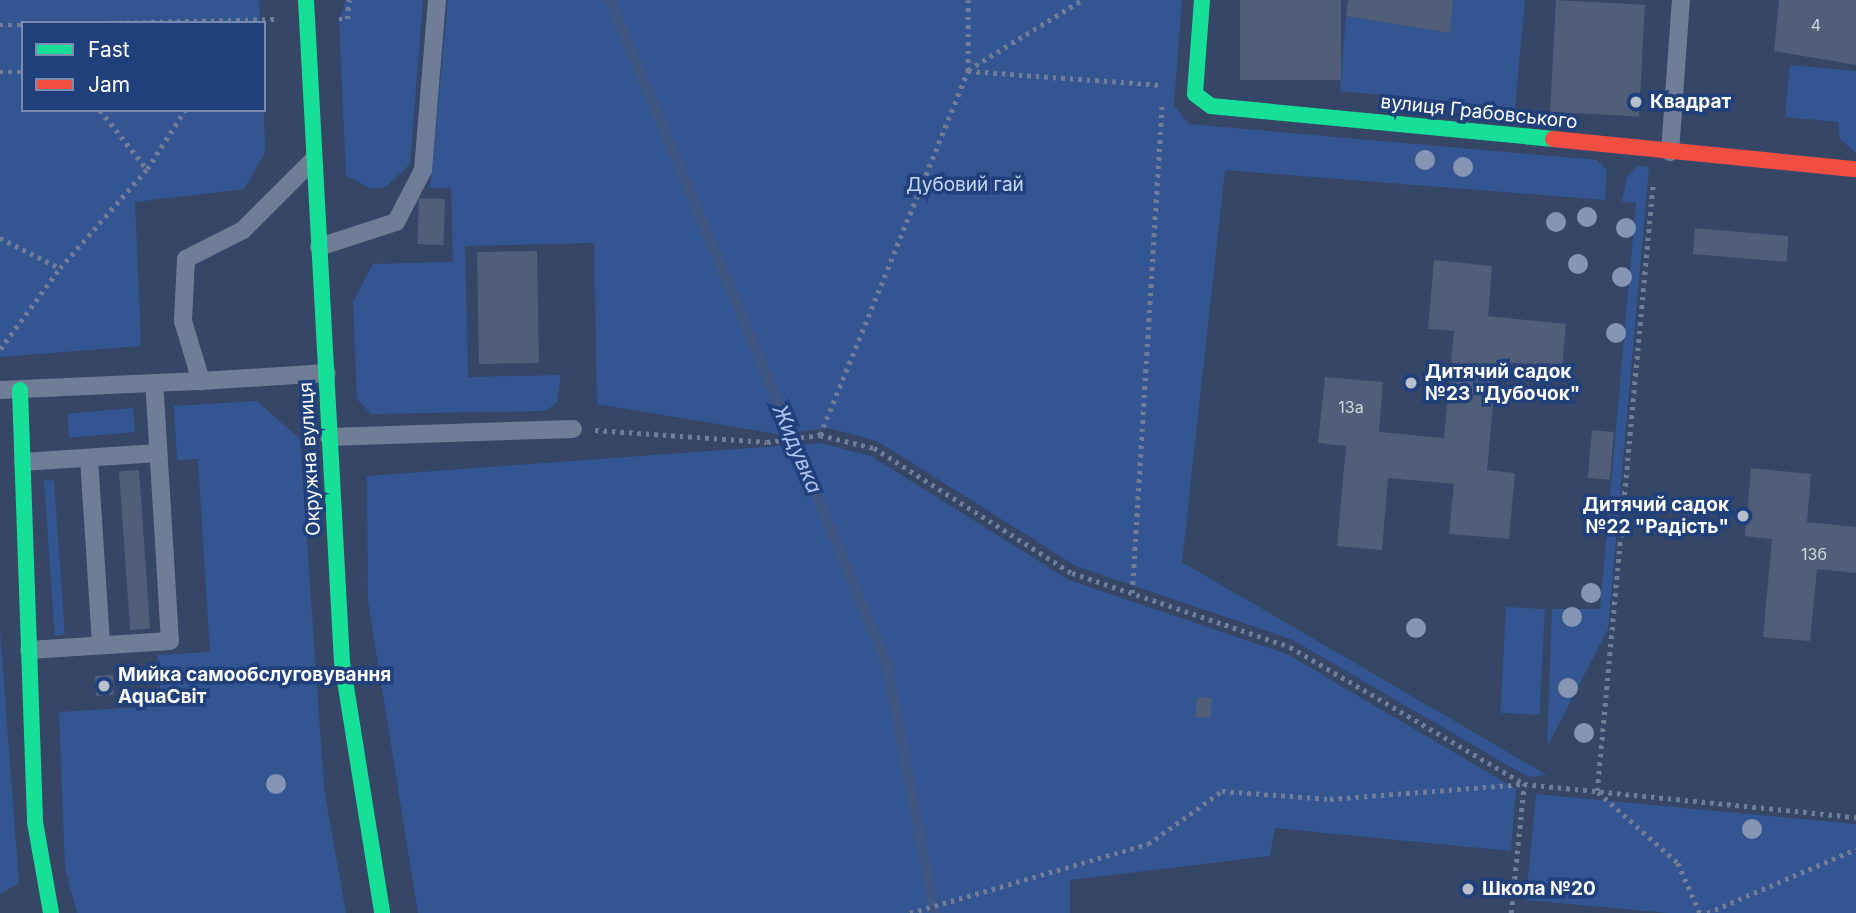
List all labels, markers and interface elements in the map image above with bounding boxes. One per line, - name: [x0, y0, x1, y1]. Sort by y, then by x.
- house number: 4: [1811, 15, 1821, 35]
- legend: [21, 21, 266, 112]
- text: Fast: [88, 37, 130, 62]
- text: Jam: [88, 72, 130, 97]
- street label: вулиця Грабовського: [1379, 90, 1579, 134]
- place label: Квадрат: [1650, 91, 1731, 113]
- marker: Квадрат: [1628, 94, 1644, 110]
- park label: Дубовий гай: [906, 174, 1024, 196]
- place label: Дитячий садок №23 "Дубочок": [1425, 361, 1580, 405]
- marker: Дитячий садок №23 "Дубочок": [1403, 375, 1419, 391]
- street label: Окружна вулиця: [295, 382, 325, 536]
- house number: 13а: [1338, 397, 1364, 417]
- water label: Жидувка: [767, 401, 827, 497]
- place label: Дитячий садок №22 "Радість": [1583, 494, 1729, 538]
- marker: Дитячий садок №22 "Радість": [1735, 508, 1751, 524]
- house number: 13б: [1801, 544, 1827, 564]
- place label: Мийка самообслуговування AquaСвіт: [118, 664, 391, 708]
- marker: Мийка самообслуговування AquaСвіт: [96, 678, 112, 694]
- place label: Школа №20: [1482, 878, 1596, 900]
- marker: Школа №20: [1460, 881, 1476, 897]

